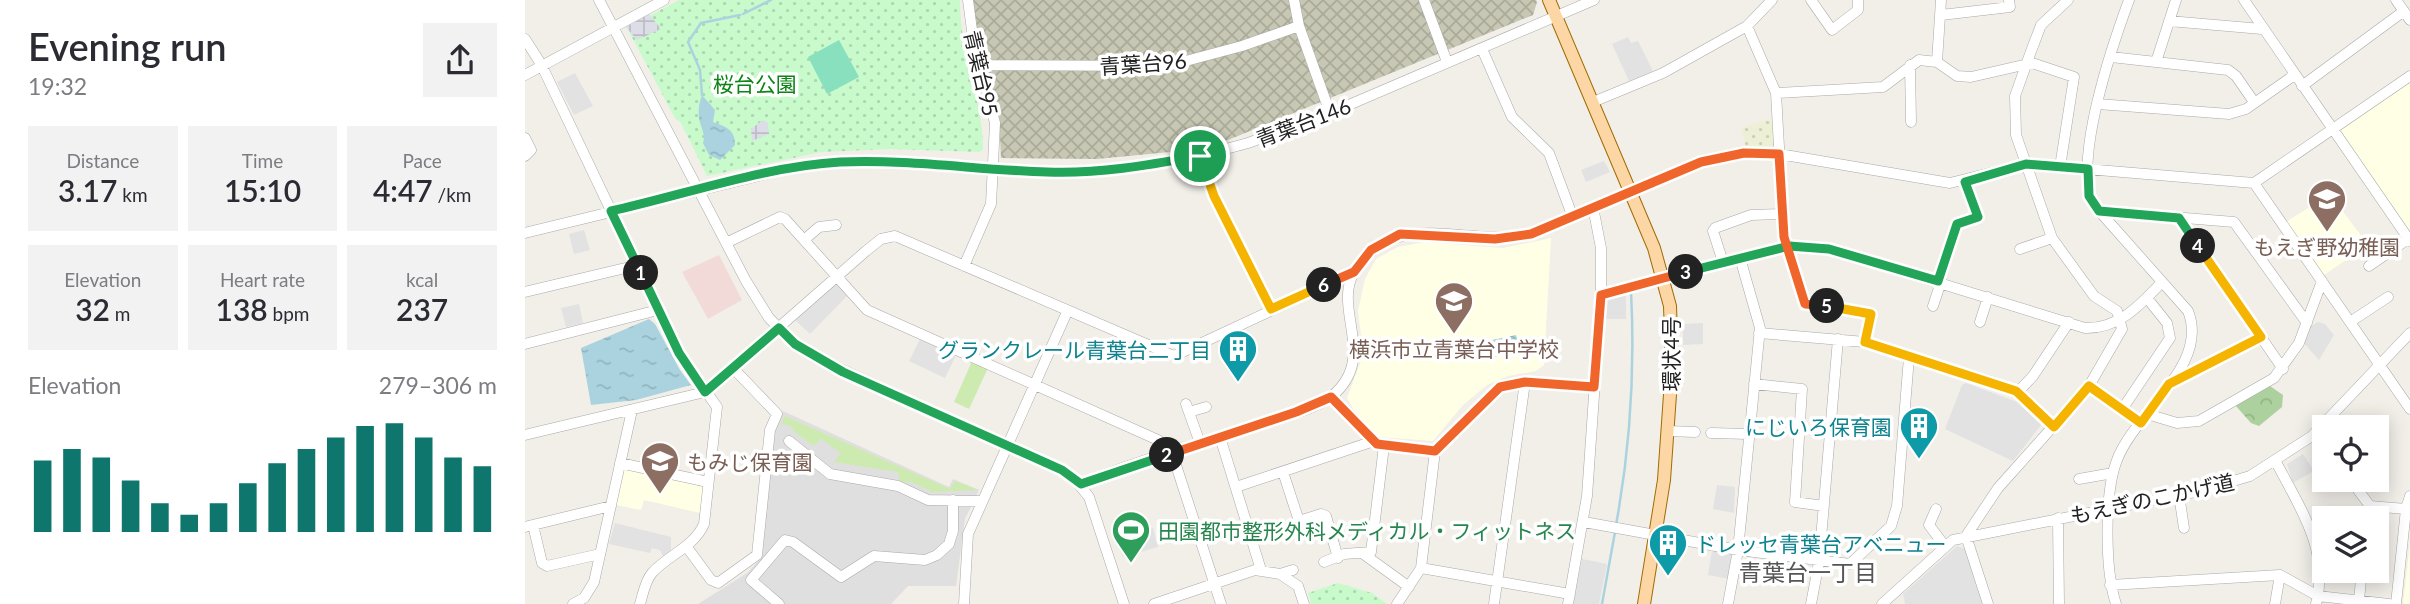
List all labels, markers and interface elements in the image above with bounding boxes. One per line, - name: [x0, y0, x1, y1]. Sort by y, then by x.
- text: Evening run: [28, 23, 227, 69]
- button: share: [423, 23, 497, 97]
- street label: 青葉台95: [960, 28, 1004, 118]
- street label: 青葉台96: [1099, 47, 1187, 79]
- park label: 桜台公園: [713, 71, 797, 96]
- text: 19:32: [28, 72, 87, 100]
- street label: 青葉台146: [1252, 92, 1354, 152]
- pin: [1170, 126, 1230, 186]
- icon: arrive: [1181, 137, 1219, 175]
- text: Distance: [66, 149, 139, 172]
- text: Time: [242, 149, 283, 172]
- text: Pace: [402, 149, 442, 172]
- text: 3.17: [58, 172, 117, 208]
- text: 15:10: [224, 172, 301, 208]
- text: 4:47: [373, 172, 433, 208]
- school or university icon: もえぎ野幼稚園: [2306, 178, 2348, 233]
- text: km: [117, 183, 148, 206]
- text: /km: [433, 183, 471, 206]
- pin: 4: [2181, 229, 2215, 264]
- text: 4: [2192, 234, 2203, 257]
- place label: もえぎ野幼稚園: [2254, 234, 2400, 259]
- pin: 3: [1669, 254, 1703, 290]
- pin: 1: [624, 256, 659, 290]
- text: 3: [1680, 260, 1691, 283]
- text: 1: [635, 261, 646, 284]
- text: Elevation: [64, 268, 141, 291]
- text: Heart rate: [220, 268, 305, 291]
- text: kcal: [406, 268, 438, 291]
- pin: 6: [1307, 268, 1341, 302]
- text: 6: [1318, 273, 1329, 296]
- school or university icon: 横浜市立青葉台中学校: [1433, 280, 1475, 335]
- pin: 5: [1809, 288, 1845, 324]
- text: 32: [75, 291, 110, 327]
- text: 138: [216, 291, 268, 327]
- text: 237: [396, 291, 448, 327]
- text: 5: [1821, 294, 1832, 317]
- text: m: [110, 302, 130, 325]
- text: bpm: [268, 302, 309, 325]
- street label: 環状4号: [1658, 316, 1683, 392]
- building icon: グランクレール青葉台二丁目: [1217, 328, 1259, 383]
- place label: 横浜市立青葉台中学校: [1349, 336, 1559, 361]
- place label: グランクレール青葉台二丁目: [938, 337, 1211, 362]
- text: Elevation: [28, 371, 121, 399]
- text: 279–306 m: [379, 371, 497, 399]
- building icon: にじいろ保育園: [1898, 405, 1940, 460]
- place label: にじいろ保育園: [1745, 414, 1892, 439]
- map controls: [2312, 415, 2389, 583]
- button: locate: [2312, 415, 2389, 492]
- pin: 2: [1149, 438, 1185, 472]
- school or university icon: もみじ保育園: [639, 440, 681, 495]
- text: 2: [1161, 443, 1172, 466]
- place label: もみじ保育園: [687, 449, 813, 474]
- street label: もえぎのこかげ道: [2068, 468, 2236, 528]
- button: layers: [2312, 506, 2389, 583]
- sports icon: 田園都市整形外科メディカル・フィットネス: [1110, 509, 1152, 564]
- place label: 田園都市整形外科メディカル・フィットネス: [1158, 518, 1576, 543]
- building icon: ドレッセ青葉台アベニュー: [1647, 522, 1689, 577]
- place label: ドレッセ青葉台アベニュー: [1695, 531, 1947, 556]
- district label: 青葉台一丁目: [1739, 558, 1877, 586]

